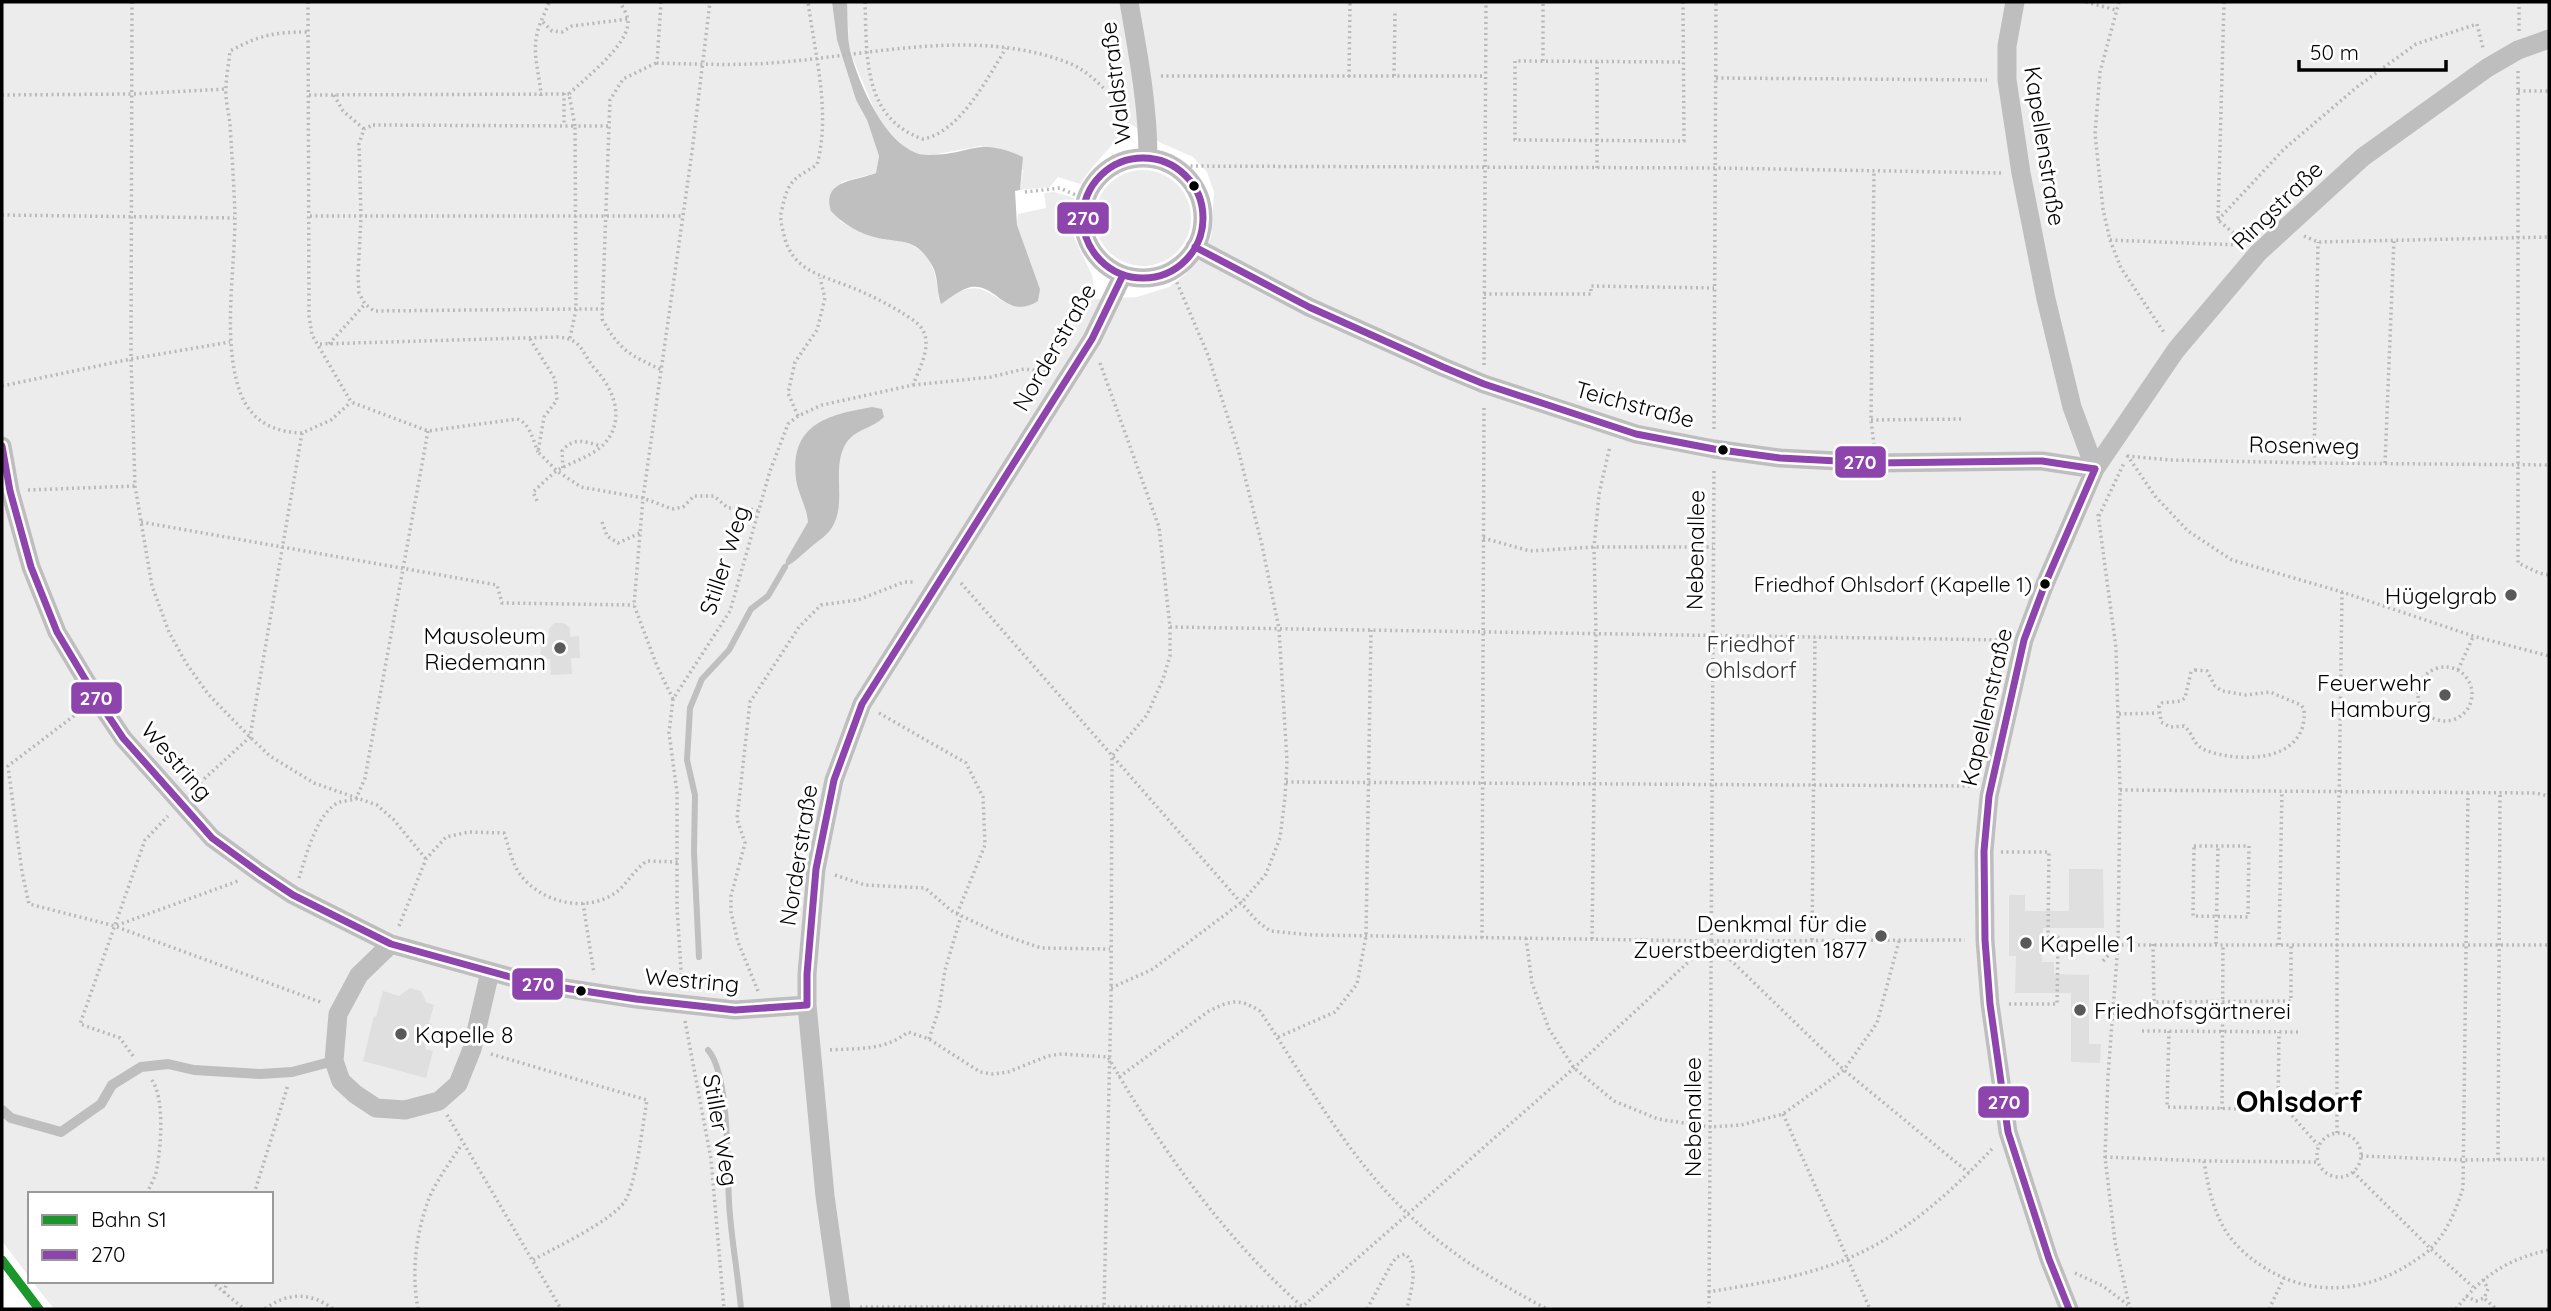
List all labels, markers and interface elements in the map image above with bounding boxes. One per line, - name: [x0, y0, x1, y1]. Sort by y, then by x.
- street label: Waldstraße: [1093, 20, 1137, 146]
- scale bar: [2299, 28, 2446, 72]
- text: 50 m: [2310, 39, 2359, 65]
- street label: Kapellenstraße: [2018, 64, 2072, 228]
- street label: Ringstraße: [2225, 154, 2329, 256]
- unlabelled marker: [1187, 179, 1201, 193]
- line badge: 270: [1056, 201, 1110, 235]
- text: 270: [1067, 206, 1099, 230]
- street label: Norderstraße: [1006, 278, 1102, 416]
- street label: Teichstraße: [1572, 374, 1698, 434]
- street label: Rosenweg: [2248, 430, 2360, 460]
- unlabelled marker: [1716, 443, 1730, 457]
- line badge: 270: [1834, 445, 1887, 479]
- text: 270: [1844, 450, 1876, 474]
- street label: Nebenallee: [1679, 490, 1711, 610]
- street label: Stiller Weg: [693, 502, 755, 618]
- place label: Friedhof Ohlsdorf (Kapelle 1): [1754, 571, 2032, 597]
- marker: Friedhof Ohlsdorf (Kapelle 1): [2038, 577, 2052, 591]
- place label: Hügelgrab: [2385, 581, 2497, 610]
- marker: Hügelgrab: [2503, 587, 2519, 603]
- place label: Mausoleum Riedemann: [423, 621, 546, 676]
- street label: Kapellenstraße: [1954, 625, 2018, 789]
- park label: Friedhof Ohlsdorf: [1705, 629, 1797, 684]
- marker: Mausoleum Riedemann: [552, 640, 568, 656]
- place label: Feuerwehr Hamburg: [2317, 668, 2431, 723]
- line badge: 270: [70, 681, 123, 715]
- text: 270: [80, 686, 112, 710]
- marker: Feuerwehr Hamburg: [2437, 687, 2453, 703]
- street label: Westring: [135, 716, 219, 806]
- street label: Norderstraße: [773, 782, 823, 928]
- place label: Denkmal für die Zuerstbeerdigten 1877: [1633, 909, 1867, 964]
- marker: Denkmal für die Zuerstbeerdigten 1877: [1873, 928, 1889, 944]
- place label: Kapelle 1: [2040, 929, 2135, 958]
- marker: Kapelle 1: [2018, 935, 2034, 951]
- street label: Westring: [643, 961, 741, 999]
- line badge: 270: [511, 967, 564, 1001]
- text: 270: [522, 972, 554, 996]
- unlabelled marker: [574, 984, 588, 998]
- place label: Friedhofsgärtnerei: [2094, 996, 2291, 1025]
- marker: Friedhofsgärtnerei: [2072, 1002, 2088, 1018]
- place label: Kapelle 8: [415, 1020, 513, 1049]
- marker: Kapelle 8: [393, 1026, 409, 1042]
- street label: Nebenallee: [1678, 1057, 1707, 1177]
- street label: Stiller Weg: [697, 1072, 745, 1188]
- district label: Ohlsdorf: [2236, 1082, 2362, 1120]
- line badge: 270: [1977, 1085, 2030, 1119]
- text: 270: [1988, 1090, 2020, 1114]
- legend: [28, 1192, 273, 1283]
- text: Bahn S1: [91, 1206, 167, 1232]
- text: 270: [91, 1241, 126, 1267]

